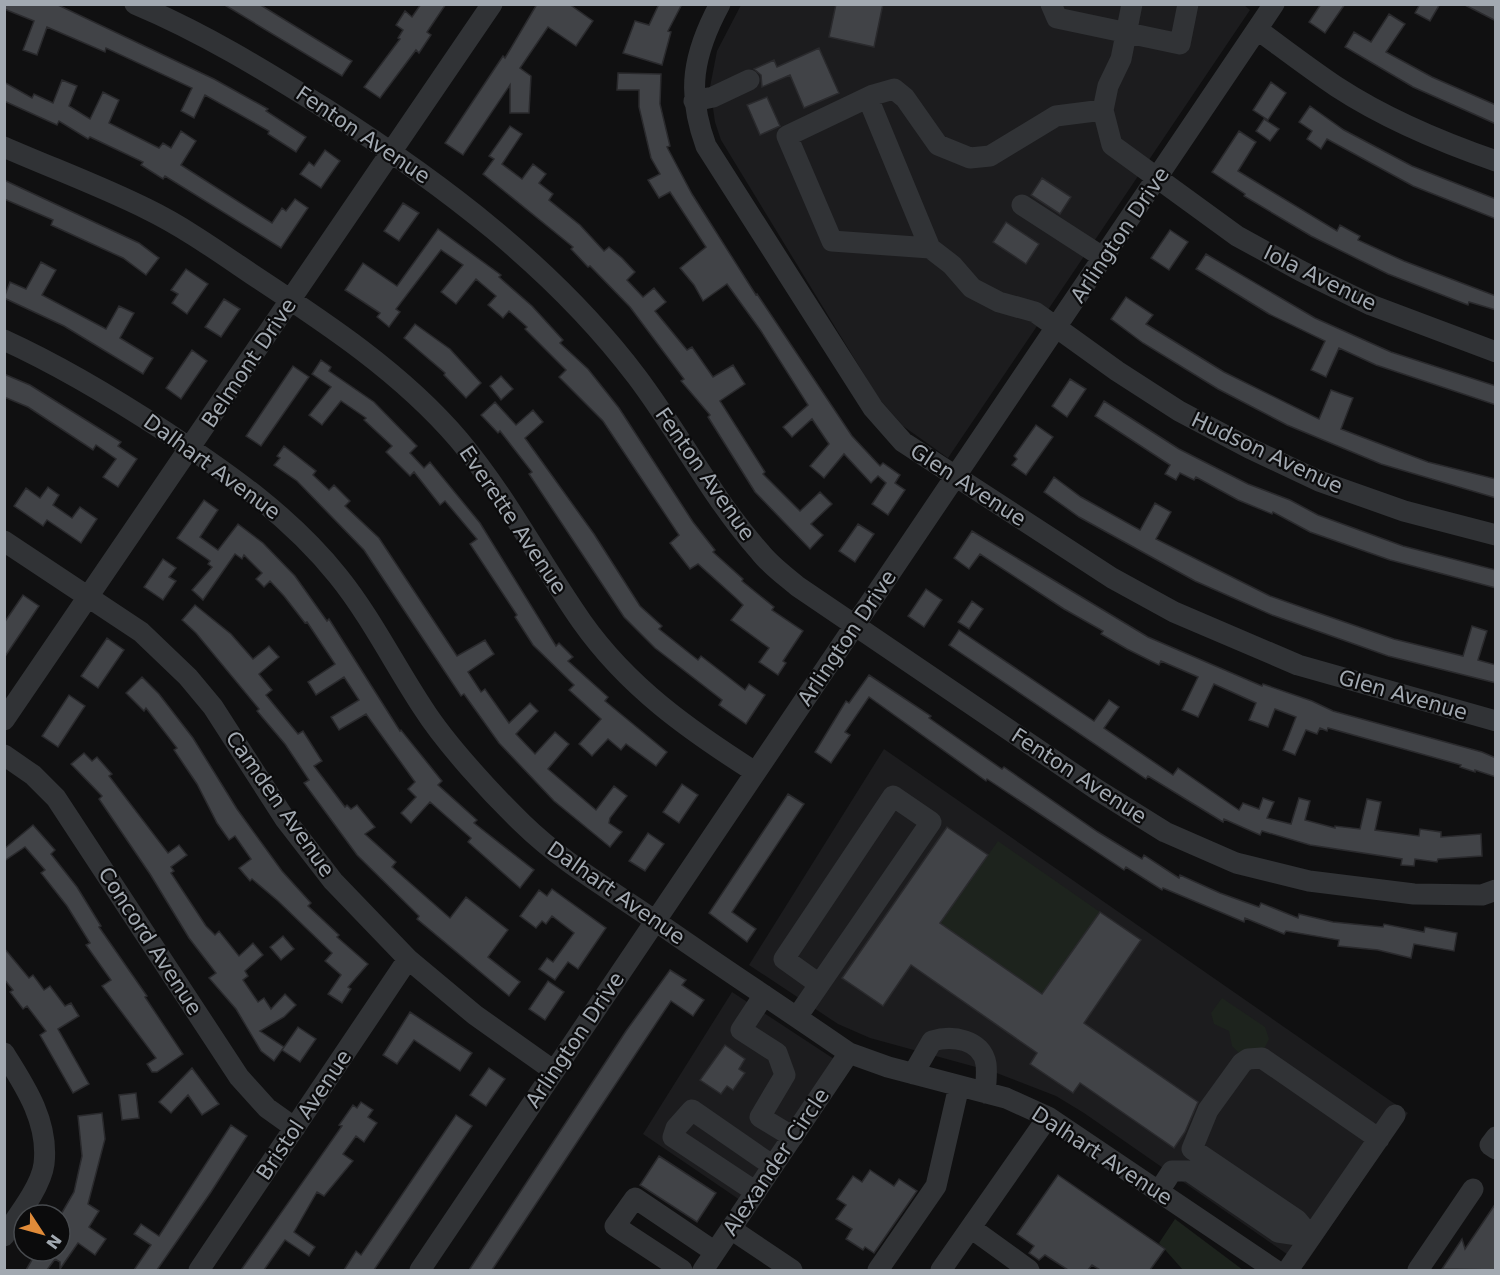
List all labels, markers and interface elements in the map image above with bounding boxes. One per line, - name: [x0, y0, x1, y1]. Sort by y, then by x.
- street label: Fenton Avenue: [292, 81, 434, 189]
- street label: Arlington Drive: [1066, 163, 1174, 307]
- street label: Iola Avenue: [1260, 240, 1380, 316]
- street label: Belmont Drive: [197, 294, 301, 432]
- street label: Fenton Avenue: [650, 403, 760, 545]
- street label: Hudson Avenue: [1188, 407, 1346, 499]
- street label: Dalhart Avenue: [139, 409, 285, 525]
- street label: Glen Avenue: [906, 439, 1030, 531]
- street label: Everette Avenue: [454, 441, 572, 599]
- street label: Arlington Drive: [793, 566, 901, 710]
- street label: Glen Avenue: [1336, 665, 1470, 725]
- street label: Fenton Avenue: [1007, 723, 1151, 829]
- street label: Camden Avenue: [221, 727, 339, 881]
- street label: Dalhart Avenue: [543, 837, 689, 949]
- street label: Concord Avenue: [93, 863, 207, 1019]
- street label: Arlington Drive: [521, 968, 629, 1112]
- street label: Bristol Avenue: [252, 1046, 356, 1184]
- street label: Alexander Circle: [718, 1084, 834, 1240]
- street label: Dalhart Avenue: [1027, 1102, 1177, 1210]
- north arrow: [12, 1203, 72, 1263]
- text: N: [42, 1231, 65, 1253]

